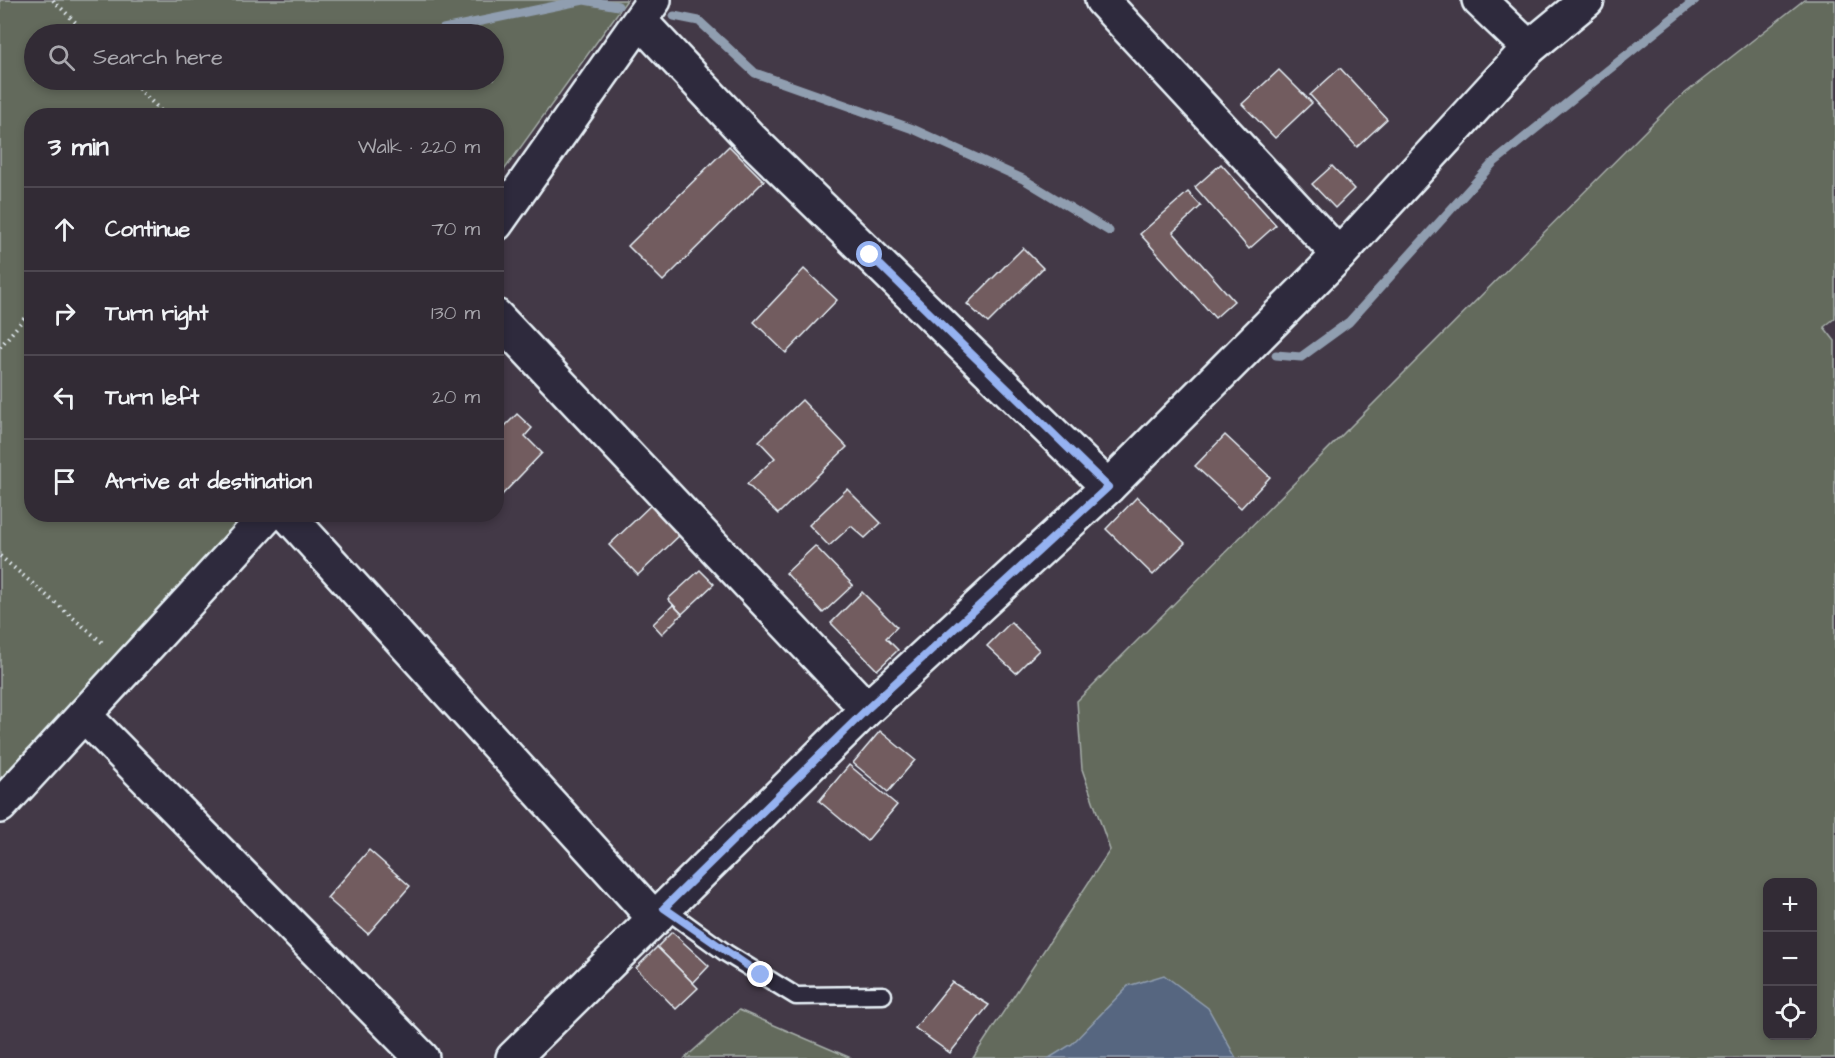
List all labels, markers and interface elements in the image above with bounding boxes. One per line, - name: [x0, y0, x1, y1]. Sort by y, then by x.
- search box: [24, 24, 504, 90]
- icon: search: [45, 41, 78, 74]
- text: Search here: [93, 42, 223, 73]
- text: 3 min: [48, 129, 109, 165]
- text: Walk · 220 m: [358, 133, 480, 161]
- icon: ahead: [48, 213, 81, 246]
- text: Continue: [105, 214, 190, 245]
- text: 70 m: [432, 215, 480, 243]
- route start: [856, 241, 882, 267]
- icon: right: [48, 297, 81, 330]
- text: Turn right: [105, 298, 208, 329]
- text: 130 m: [431, 299, 480, 327]
- icon: left: [48, 381, 81, 414]
- text: Turn left: [105, 382, 199, 413]
- text: 20 m: [432, 383, 480, 411]
- icon: arrive: [48, 465, 81, 498]
- text: Arrive at destination: [105, 466, 312, 497]
- map controls: [1763, 878, 1817, 1040]
- button: +: [1763, 878, 1817, 932]
- button: −: [1763, 932, 1817, 986]
- route end: [747, 961, 773, 987]
- button: locate: [1763, 986, 1817, 1040]

